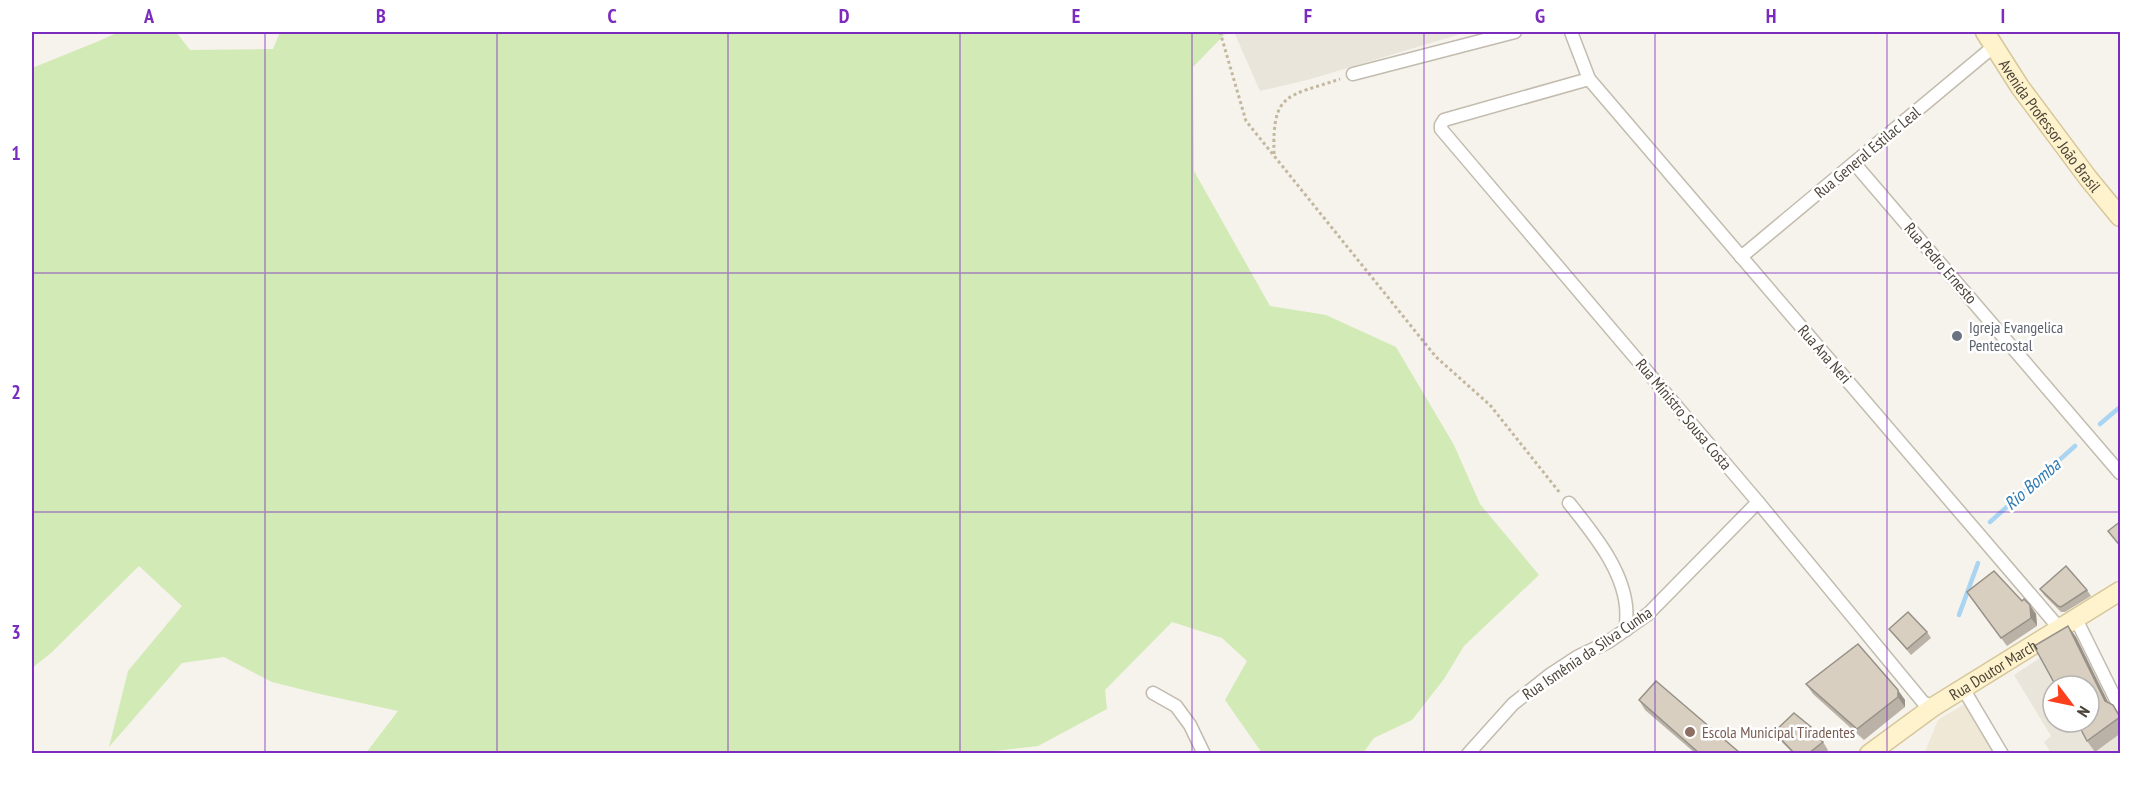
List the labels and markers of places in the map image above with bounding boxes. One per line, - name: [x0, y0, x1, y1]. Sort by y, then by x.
- place label: Igreja Evangelica Pentecostal: [1969, 317, 2063, 355]
- marker: Igreja Evangelica Pentecostal: [1950, 329, 1964, 343]
- place label: Escola Municipal Tiradentes: [1702, 722, 1855, 742]
- marker: Escola Municipal Tiradentes: [1683, 725, 1697, 739]

